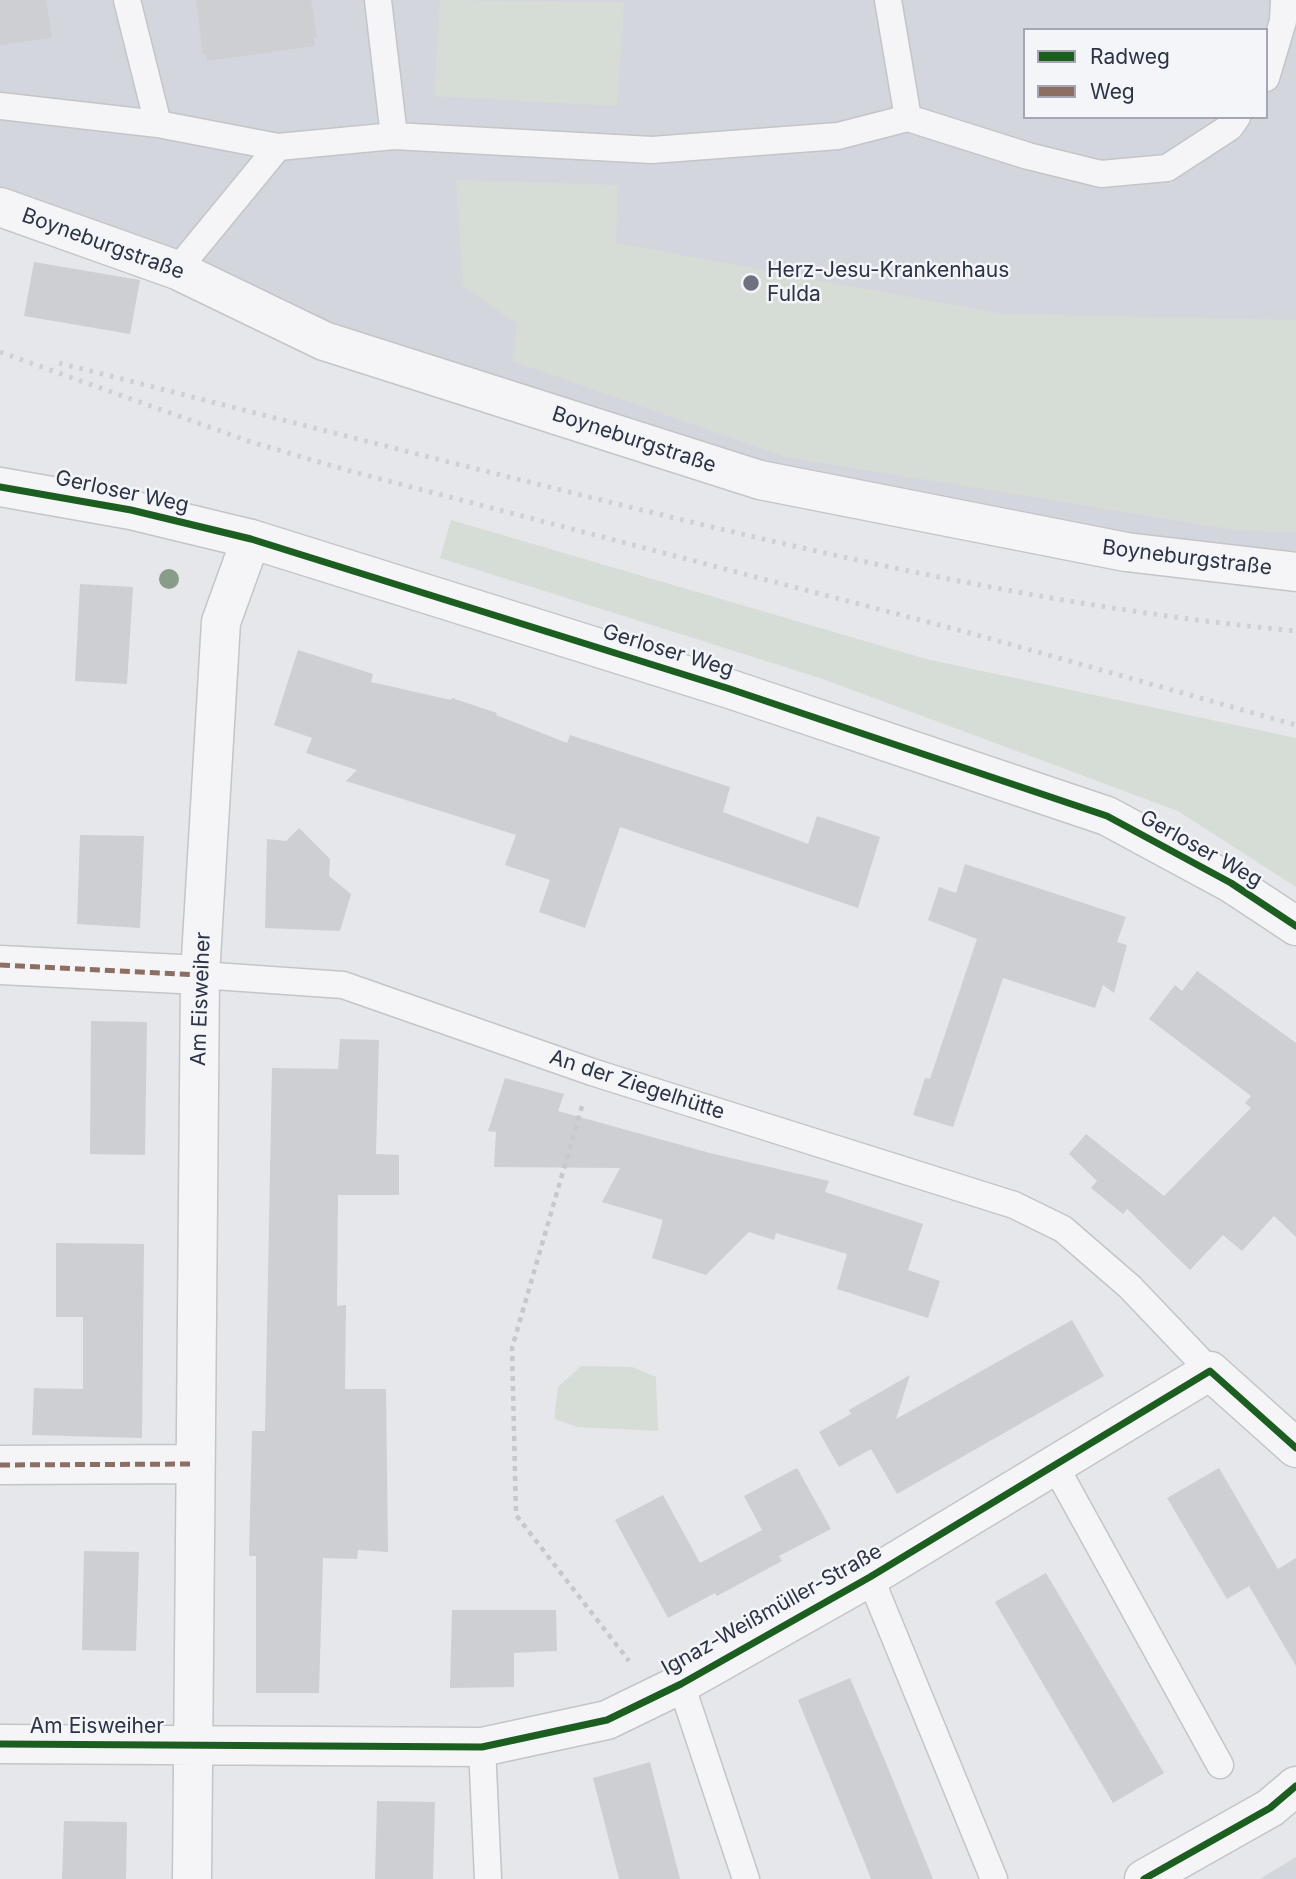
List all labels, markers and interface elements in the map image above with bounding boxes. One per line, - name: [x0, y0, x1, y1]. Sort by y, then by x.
- legend: [1023, 28, 1268, 119]
- text: Radweg: [1090, 44, 1170, 69]
- text: Weg: [1090, 79, 1135, 104]
- street label: Boyneburgstraße: [18, 203, 188, 285]
- place label: Herz-Jesu-Krankenhaus Fulda: [767, 258, 1009, 308]
- marker: Herz-Jesu-Krankenhaus Fulda: [741, 273, 761, 293]
- street label: Boyneburgstraße: [549, 402, 719, 478]
- street label: Gerloser Weg: [53, 466, 191, 518]
- street label: Boyneburgstraße: [1101, 535, 1273, 581]
- street label: Gerloser Weg: [599, 619, 737, 683]
- street label: Gerloser Weg: [1136, 805, 1266, 893]
- street label: Am Eisweiher: [186, 931, 216, 1067]
- street label: An der Ziegelhütte: [546, 1045, 728, 1125]
- street label: Ignaz-Weißmüller-Straße: [657, 1539, 887, 1681]
- street label: Am Eisweiher: [30, 1714, 164, 1740]

